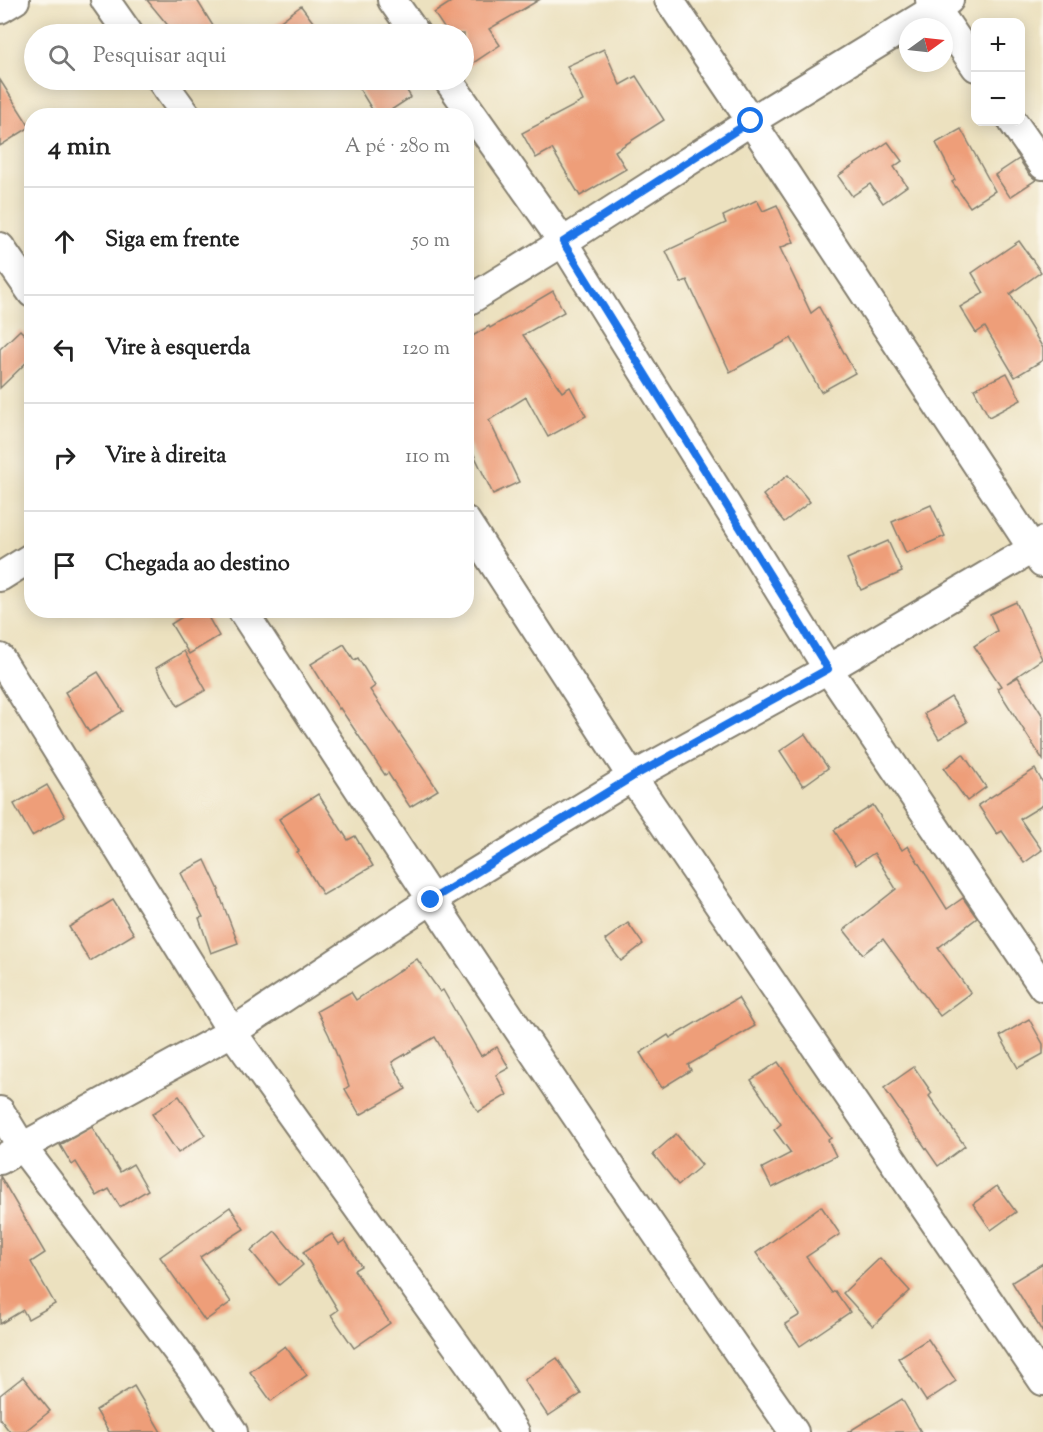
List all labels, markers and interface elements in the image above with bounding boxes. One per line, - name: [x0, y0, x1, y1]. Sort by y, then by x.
- north arrow: [899, 18, 953, 72]
- map controls: [971, 18, 1025, 126]
- button: +: [971, 18, 1025, 72]
- search box: [24, 24, 474, 90]
- icon: search: [45, 41, 78, 74]
- text: Pesquisar aqui: [93, 41, 227, 73]
- button: −: [971, 72, 1025, 126]
- route start: [737, 107, 763, 133]
- text: 4 min: [48, 129, 111, 166]
- text: A pé · 280 m: [345, 133, 450, 162]
- icon: ahead: [48, 225, 81, 258]
- text: Siga em frente: [105, 225, 240, 257]
- text: 50 m: [412, 227, 450, 256]
- icon: left: [48, 333, 81, 366]
- text: Vire à esquerda: [105, 333, 250, 365]
- text: 120 m: [402, 335, 450, 364]
- icon: right: [48, 441, 81, 474]
- text: Vire à direita: [105, 441, 227, 473]
- text: 110 m: [405, 443, 450, 472]
- icon: arrive: [48, 549, 81, 582]
- text: Chegada ao destino: [105, 549, 290, 581]
- route end: [417, 886, 443, 912]

